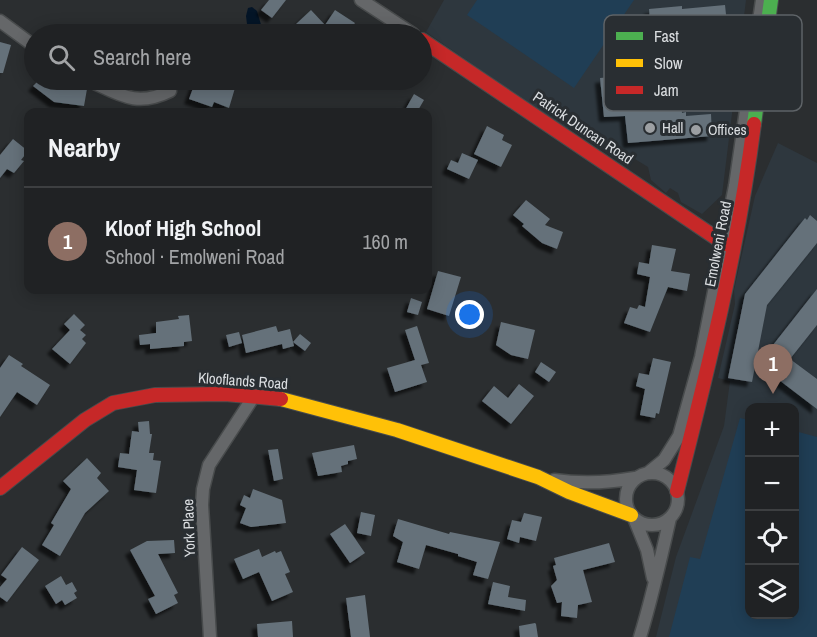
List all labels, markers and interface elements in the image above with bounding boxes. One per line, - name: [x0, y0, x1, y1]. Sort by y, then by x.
- legend: [604, 15, 802, 111]
- search box: [24, 24, 432, 90]
- text: Fast: [654, 25, 679, 47]
- icon: search: [45, 41, 78, 74]
- text: Search here: [93, 42, 191, 72]
- text: Slow: [654, 52, 683, 74]
- text: Jam: [654, 79, 679, 101]
- street label: Patrick Duncan Road: [529, 86, 638, 169]
- place label: Hall: [662, 117, 683, 138]
- place label: Offices: [708, 119, 747, 140]
- marker: Hall: [643, 121, 657, 135]
- marker: Offices: [689, 123, 703, 137]
- text: Nearby: [48, 130, 120, 165]
- street label: Emolweni Road: [699, 199, 736, 289]
- text: Kloof High School: [105, 213, 261, 243]
- text: 1: [63, 228, 72, 255]
- text: 160 m: [362, 228, 408, 255]
- text: School · Emolweni Road: [105, 243, 285, 270]
- your location: [455, 300, 484, 329]
- pin: 1: [754, 344, 792, 394]
- street label: Klooflands Road: [197, 367, 289, 394]
- map controls: [745, 403, 799, 619]
- button: +: [745, 403, 799, 457]
- button: −: [745, 457, 799, 511]
- street label: York Place: [177, 498, 200, 558]
- button: locate: [745, 511, 799, 565]
- button: layers: [745, 565, 799, 619]

